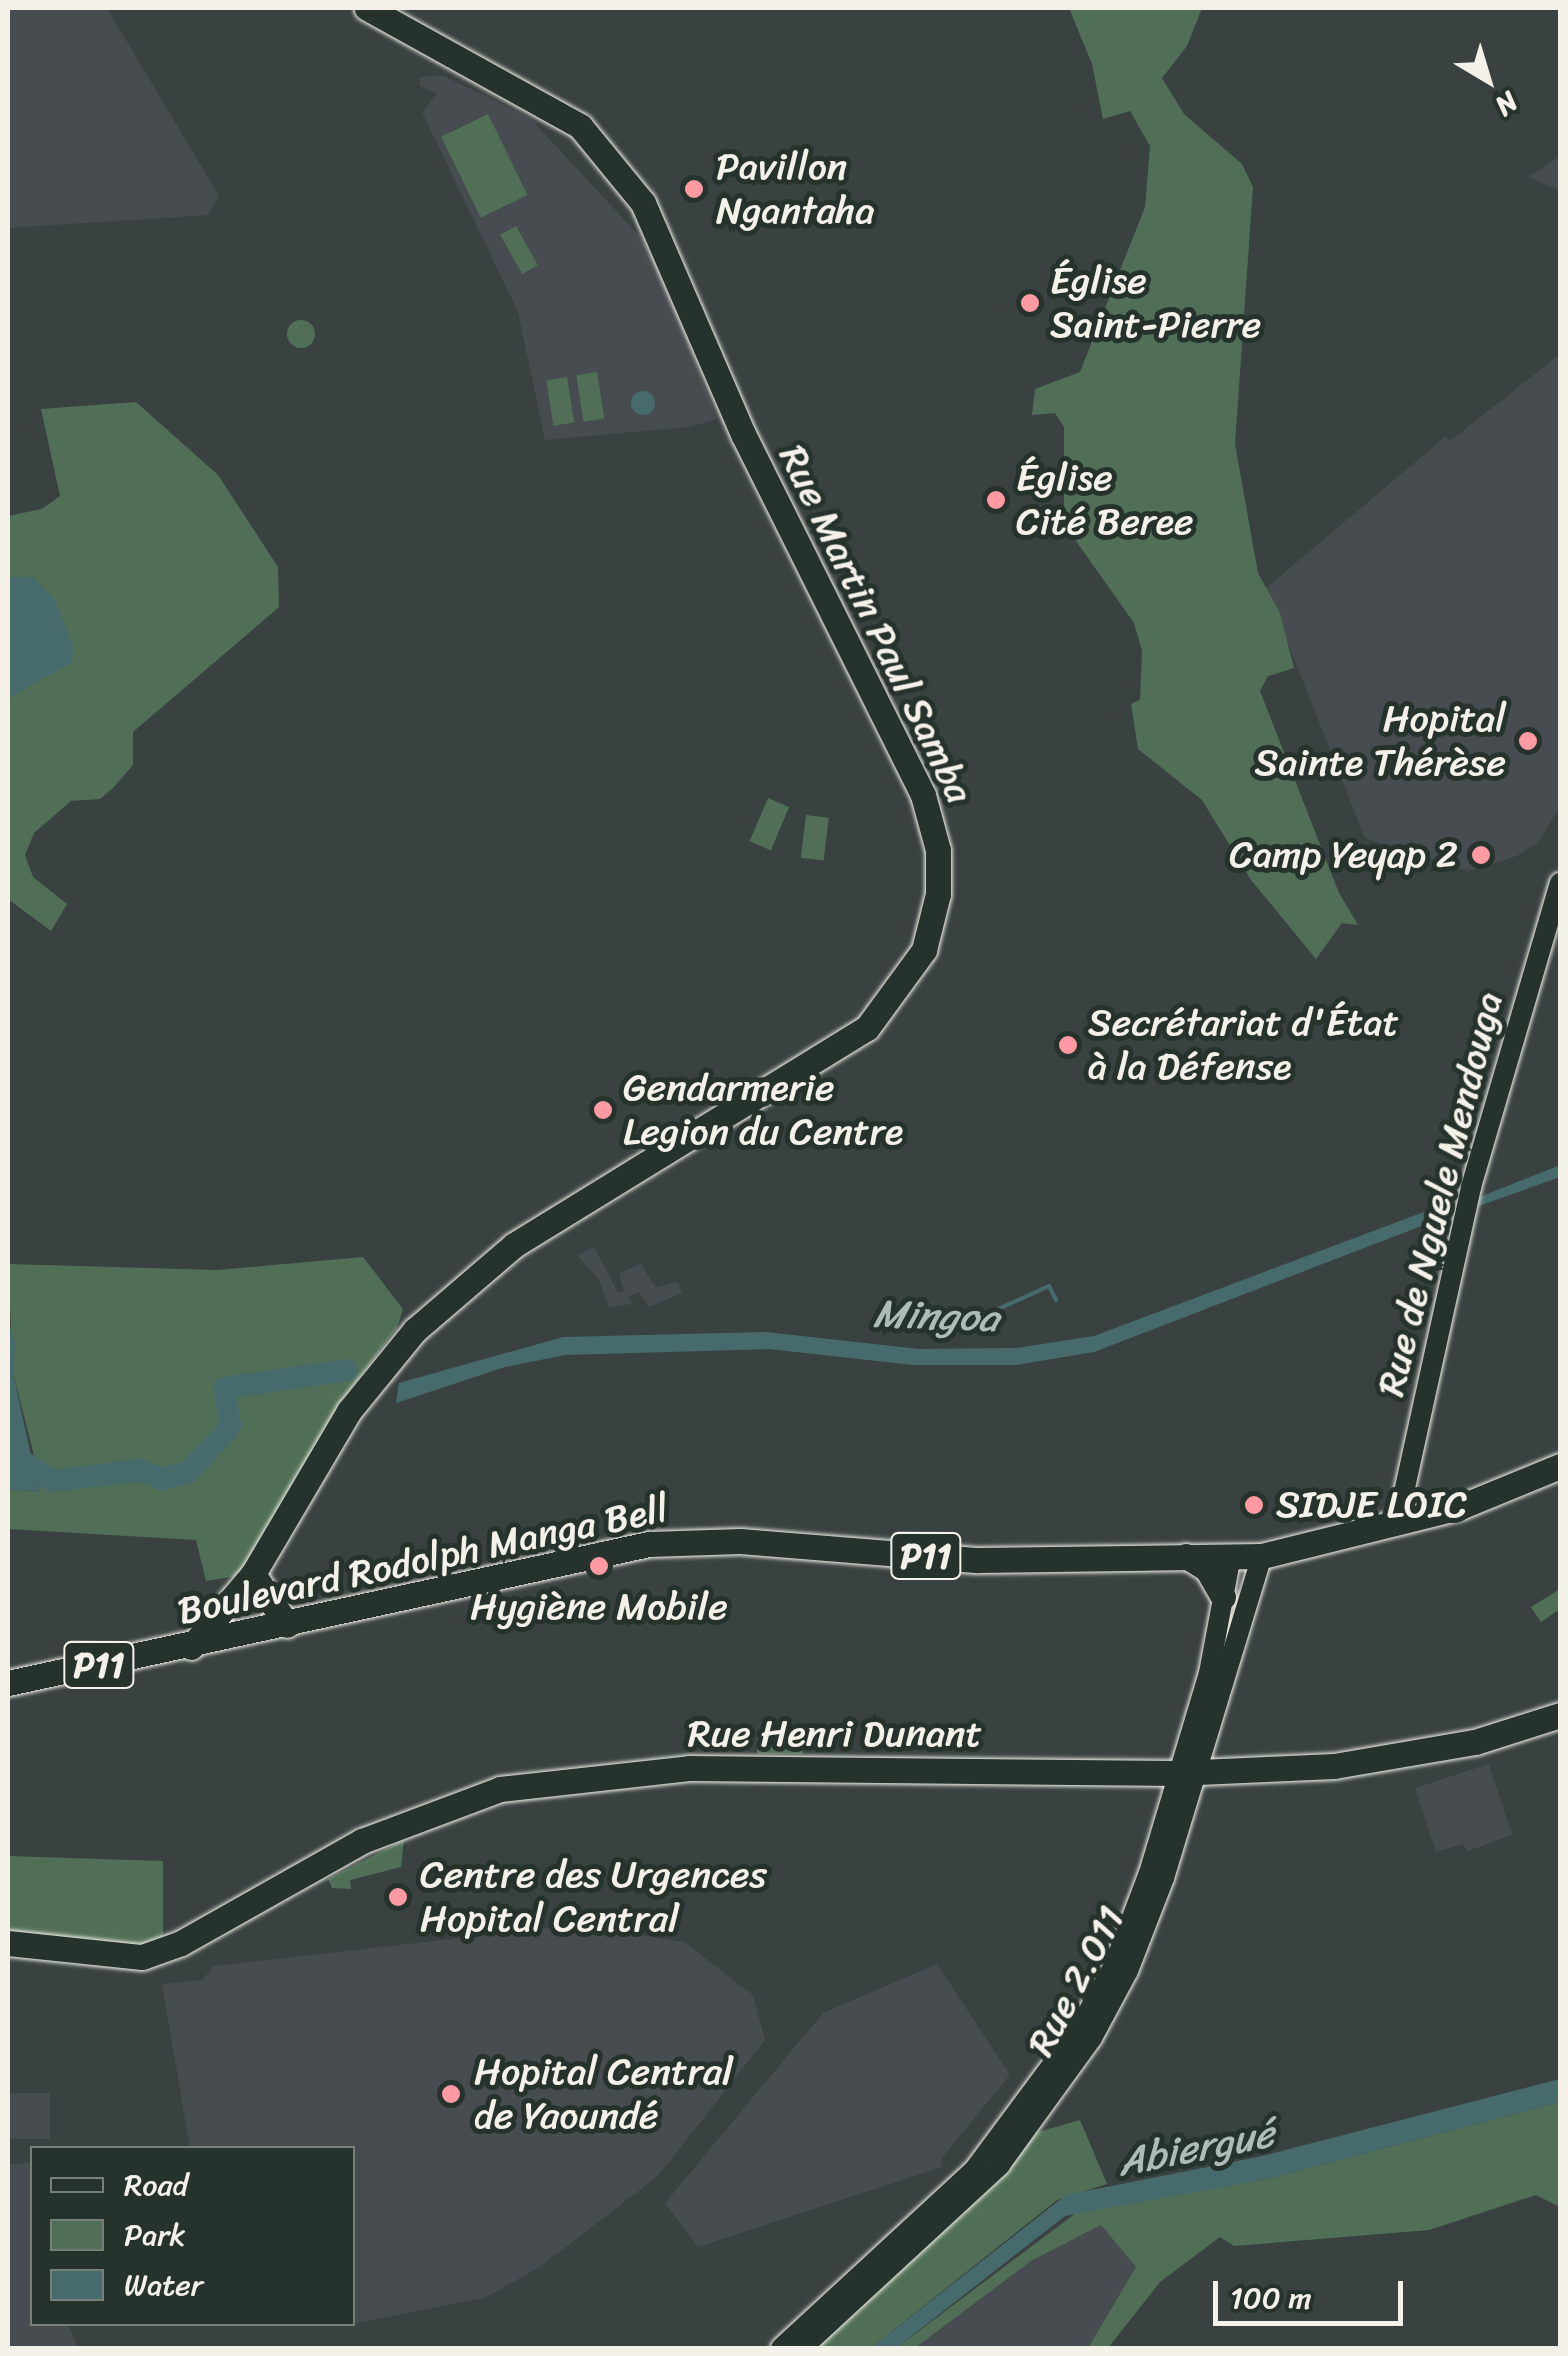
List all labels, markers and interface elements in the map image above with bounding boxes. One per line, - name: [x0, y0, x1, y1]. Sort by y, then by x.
- north arrow: [1438, 30, 1538, 130]
- text: N: [1484, 79, 1530, 129]
- place label: Pavillon Ngantaha: [716, 144, 874, 233]
- marker: Pavillon Ngantaha: [681, 176, 707, 202]
- place label: Église Saint-Pierre: [1050, 258, 1261, 348]
- marker: Église Saint-Pierre: [1019, 292, 1041, 314]
- street label: Rue Martin Paul Samba: [770, 438, 982, 810]
- place label: Église Cité Beree: [1016, 455, 1193, 544]
- marker: Église Cité Beree: [985, 489, 1007, 511]
- place label: Hopital Sainte Thérèse: [1256, 696, 1506, 786]
- marker: Hopital Sainte Thérèse: [1515, 728, 1541, 754]
- place label: Camp Yeyap 2: [1229, 832, 1458, 878]
- marker: Camp Yeyap 2: [1468, 842, 1494, 868]
- street label: Rue de Nguele Mendouga: [1368, 987, 1512, 1401]
- place label: Secrétariat d'État à la Défense: [1088, 1000, 1398, 1090]
- marker: Secrétariat d'État à la Défense: [1057, 1034, 1079, 1056]
- place label: Gendarmerie Legion du Centre: [623, 1065, 905, 1154]
- marker: Gendarmerie Legion du Centre: [592, 1099, 614, 1121]
- water label: Mingoa: [872, 1290, 1000, 1342]
- place label: SIDJE LOIC: [1276, 1482, 1464, 1528]
- street label: Boulevard Rodolph Manga Bell: [173, 1486, 673, 1634]
- marker: SIDJE LOIC: [1241, 1492, 1267, 1518]
- road number: P11: [888, 1526, 964, 1586]
- marker: Hygiène Mobile: [586, 1553, 612, 1579]
- place label: Hygiène Mobile: [471, 1584, 727, 1630]
- road number: P11: [62, 1635, 136, 1695]
- street label: Rue Henri Dunant: [688, 1711, 982, 1757]
- place label: Centre des Urgences Hopital Central: [420, 1852, 768, 1942]
- marker: Centre des Urgences Hopital Central: [385, 1884, 411, 1910]
- street label: Rue 2.011: [1018, 1898, 1134, 2064]
- place label: Hopital Central de Yaoundé: [474, 2049, 733, 2138]
- marker: Hopital Central de Yaoundé: [438, 2081, 464, 2107]
- water label: Abiergué: [1114, 2109, 1278, 2187]
- legend: [30, 2146, 355, 2326]
- text: Road: [124, 2158, 188, 2212]
- text: Park: [124, 2208, 186, 2262]
- text: Water: [124, 2258, 203, 2312]
- scale bar: [1218, 2261, 1408, 2323]
- text: 100 m: [1230, 2271, 1312, 2325]

